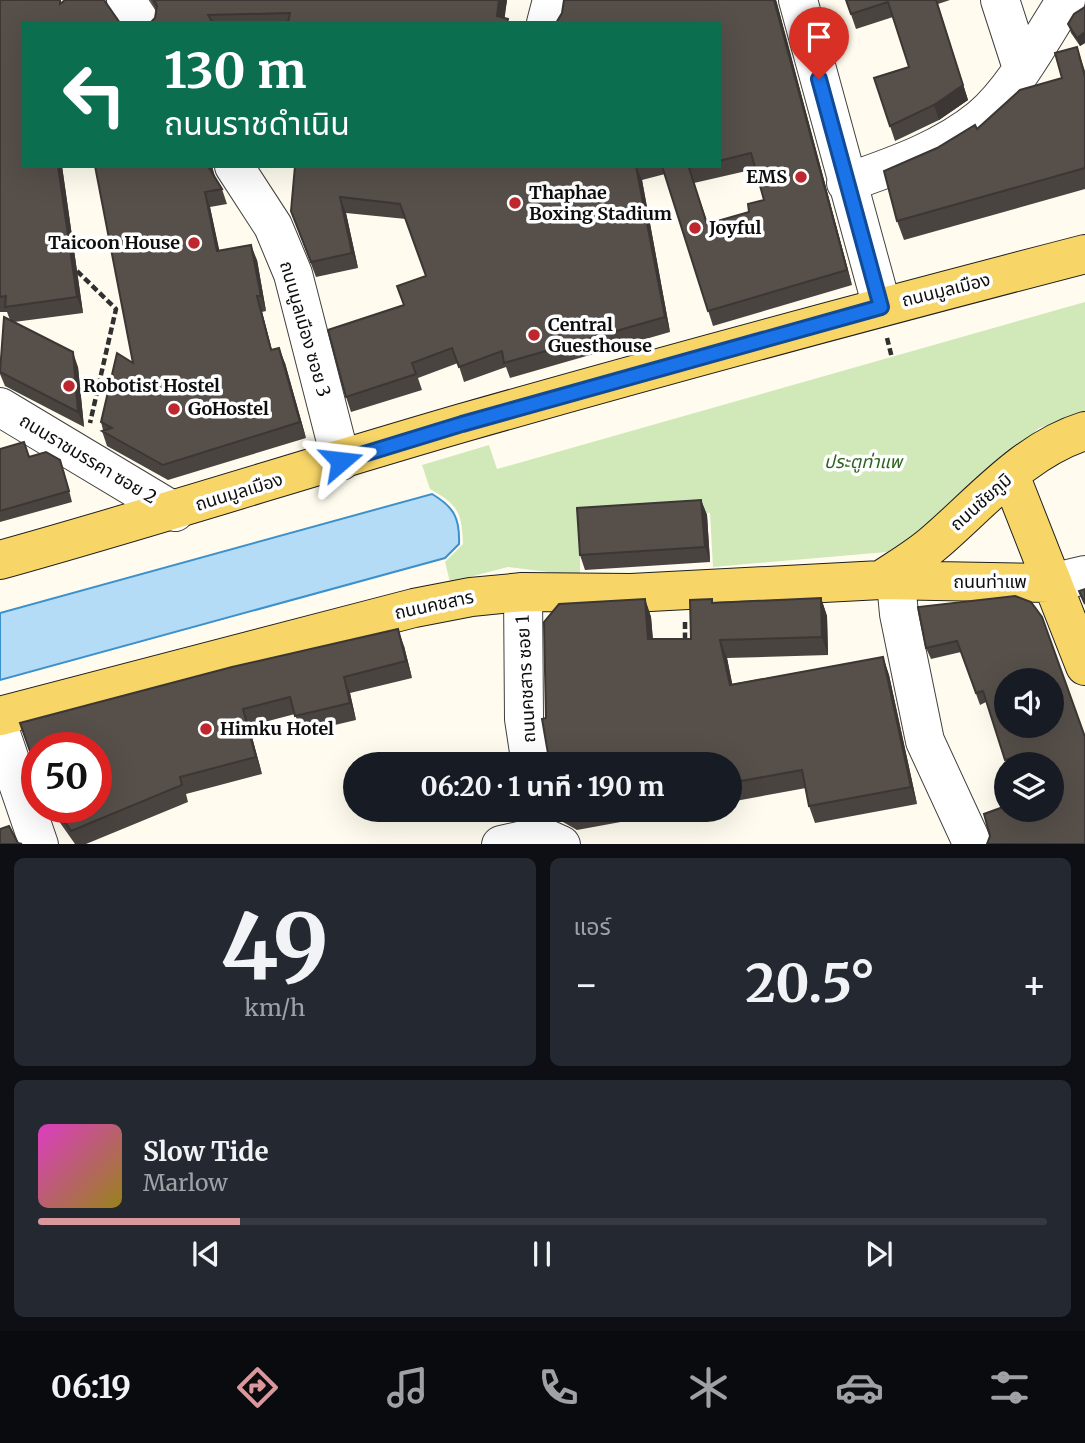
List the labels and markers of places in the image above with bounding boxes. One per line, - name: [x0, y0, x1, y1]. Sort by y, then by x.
- pin: [789, 7, 849, 79]
- place label: EMS: [746, 165, 787, 188]
- marker: EMS: [793, 169, 809, 185]
- place label: Thaphae Boxing Stadium: [529, 181, 672, 225]
- marker: Thaphae Boxing Stadium: [507, 195, 523, 211]
- place label: Joyful: [708, 216, 762, 239]
- marker: Joyful: [687, 220, 703, 236]
- place label: Taicoon House: [48, 231, 180, 254]
- marker: Taicoon House: [186, 235, 202, 251]
- place label: Central Guesthouse: [548, 313, 652, 357]
- marker: Central Guesthouse: [526, 327, 542, 343]
- place label: Robotist Hostel: [83, 374, 220, 397]
- marker: Robotist Hostel: [61, 378, 77, 394]
- place label: GoHostel: [188, 397, 269, 420]
- marker: GoHostel: [166, 401, 182, 417]
- place label: Himku Hotel: [220, 717, 334, 740]
- marker: Himku Hotel: [198, 721, 214, 737]

